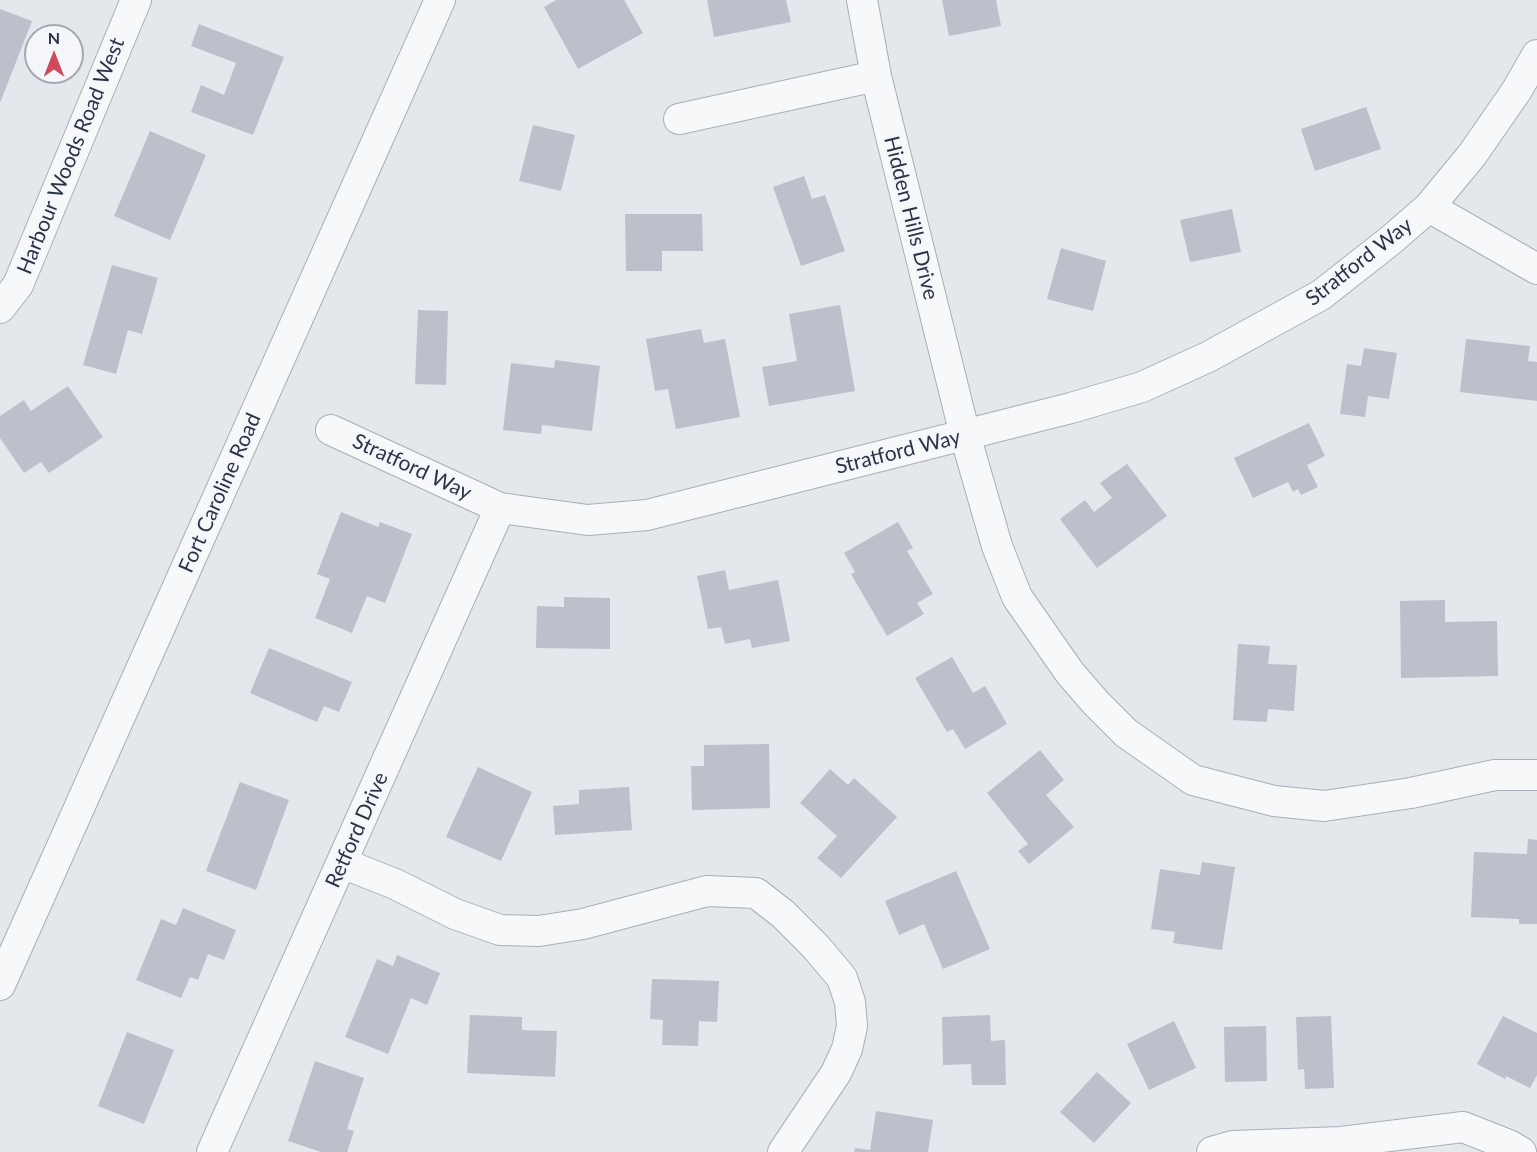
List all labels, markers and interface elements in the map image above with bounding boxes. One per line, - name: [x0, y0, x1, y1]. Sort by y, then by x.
- north arrow: [24, 24, 84, 84]
- text: N: [48, 28, 60, 47]
- street label: Harbour Woods Road West: [12, 34, 130, 278]
- street label: Hidden Hills Drive: [878, 133, 944, 303]
- street label: Stratford Way: [1301, 213, 1417, 311]
- street label: Fort Caroline Road: [174, 409, 266, 577]
- street label: Stratford Way: [833, 424, 963, 480]
- street label: Stratford Way: [349, 428, 475, 506]
- street label: Retford Drive: [320, 768, 394, 892]

